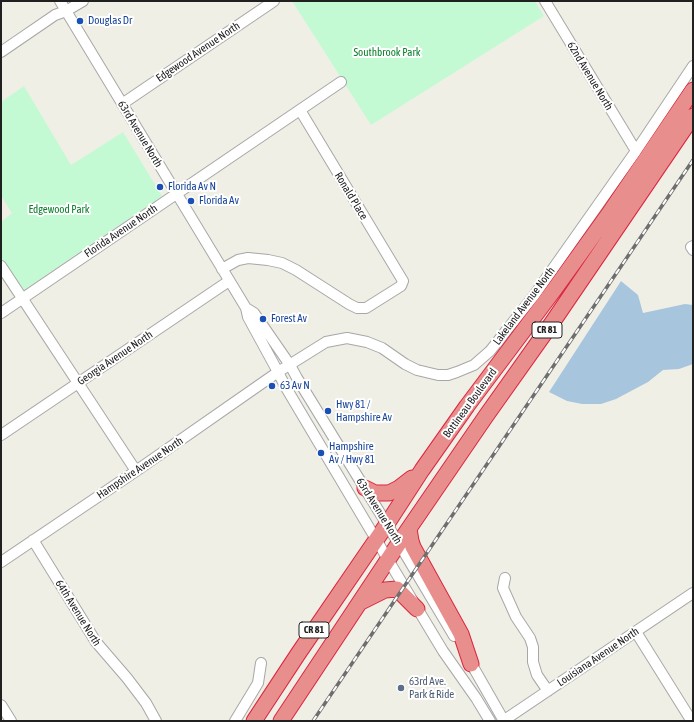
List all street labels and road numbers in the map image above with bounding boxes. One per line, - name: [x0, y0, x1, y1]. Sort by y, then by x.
- street label: Edgewood Avenue North: [154, 19, 242, 85]
- street label: 62nd Avenue North: [564, 39, 616, 113]
- street label: 63rd Avenue North: [115, 98, 165, 170]
- street label: Ronald Place: [332, 170, 370, 222]
- street label: Florida Avenue North: [82, 202, 160, 260]
- street label: Lakeland Avenue North: [490, 264, 558, 348]
- road number: CR 81: [532, 322, 562, 338]
- street label: Georgia Avenue North: [75, 328, 155, 388]
- street label: Bottineau Boulevard: [440, 366, 500, 440]
- street label: Hampshire Avenue North: [94, 434, 186, 502]
- street label: 63rd Avenue North: [353, 475, 405, 547]
- street label: 64th Avenue North: [52, 577, 104, 649]
- road number: CR 81: [299, 622, 329, 638]
- street label: Louisiana Avenue North: [555, 625, 641, 689]

